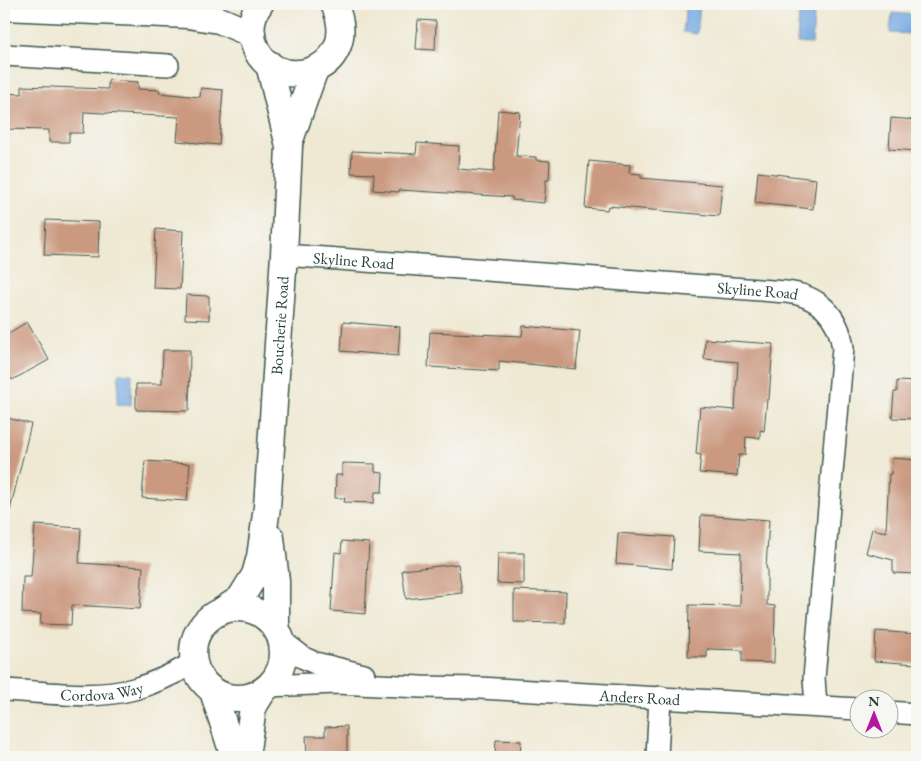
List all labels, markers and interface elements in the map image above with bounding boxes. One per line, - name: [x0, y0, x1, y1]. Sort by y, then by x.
- street label: Skyline Road: [313, 247, 396, 274]
- street label: Boucherie Road: [265, 275, 293, 376]
- street label: Skyline Road: [716, 276, 801, 304]
- street label: Cordova Way: [60, 676, 147, 705]
- street label: Anders Road: [597, 684, 682, 710]
- north arrow: [848, 688, 898, 738]
- text: N: [868, 692, 880, 710]

